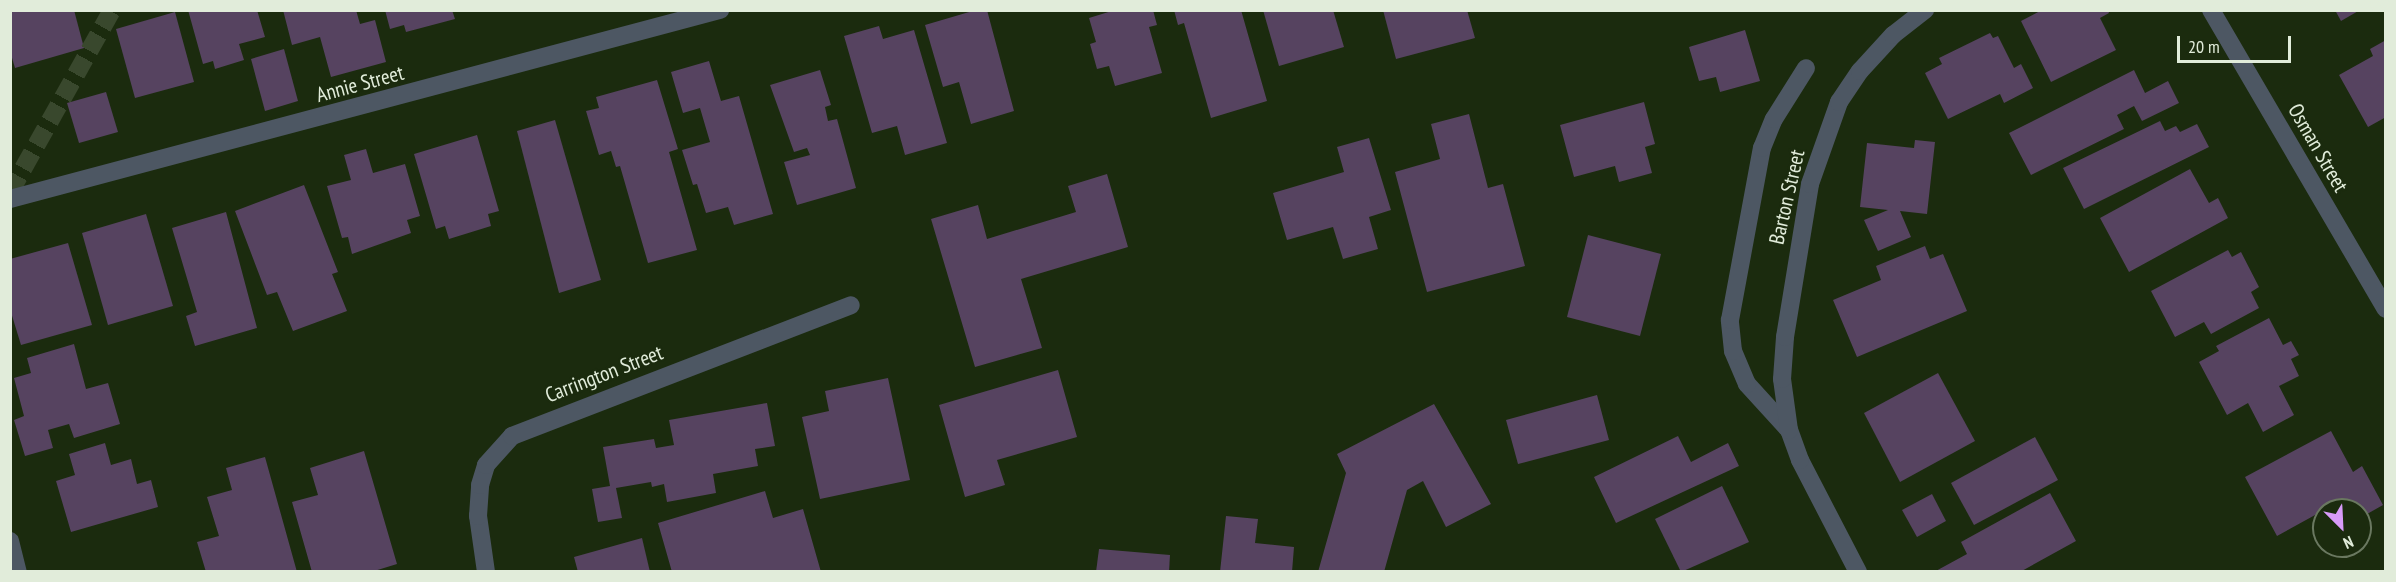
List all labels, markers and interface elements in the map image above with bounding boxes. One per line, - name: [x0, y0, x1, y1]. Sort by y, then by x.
- scale bar: [2180, 24, 2294, 62]
- text: 20 m: [2188, 35, 2220, 58]
- street label: Annie Street: [314, 60, 406, 108]
- street label: Osman Street: [2283, 99, 2353, 197]
- street label: Barton Street: [1764, 147, 1810, 247]
- street label: Carrington Street: [542, 340, 666, 408]
- north arrow: [2312, 498, 2372, 558]
- text: N: [2341, 532, 2357, 554]

